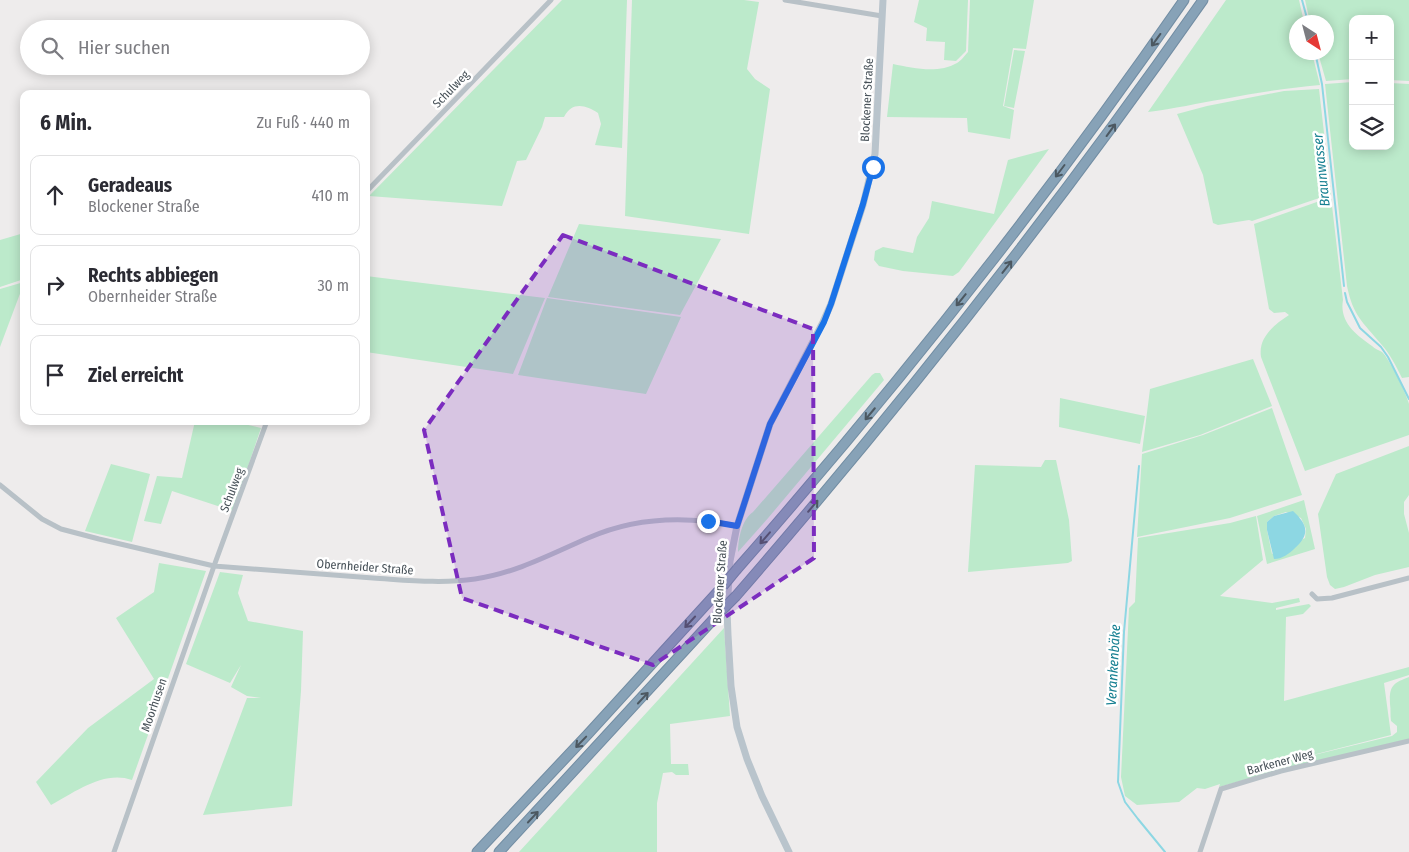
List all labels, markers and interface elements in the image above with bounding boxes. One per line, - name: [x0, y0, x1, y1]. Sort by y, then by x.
- north arrow: [1289, 15, 1334, 60]
- map controls: [1349, 15, 1394, 150]
- button: +: [1349, 15, 1394, 60]
- search box: [20, 20, 370, 75]
- one-way arrow: [1151, 33, 1161, 47]
- icon: search: [38, 34, 66, 62]
- text: Hier suchen: [78, 36, 170, 59]
- street label: Blockener Straße: [858, 58, 876, 142]
- button: −: [1349, 60, 1394, 105]
- street label: Schulweg: [430, 67, 472, 111]
- button: layers: [1349, 105, 1394, 150]
- text: 6 Min.: [40, 110, 92, 136]
- text: Zu Fuß · 440 m: [256, 113, 350, 132]
- one-way arrow: [1105, 123, 1116, 137]
- water label: Braunwasser: [1309, 131, 1334, 207]
- route start: [862, 156, 885, 179]
- one-way arrow: [1055, 164, 1065, 178]
- text: Geradeaus: [88, 174, 172, 197]
- icon: ahead: [41, 181, 69, 209]
- text: 410 m: [311, 186, 349, 205]
- text: Blockener Straße: [88, 197, 200, 216]
- one-way arrow: [1002, 260, 1012, 274]
- text: Rechts abbiegen: [88, 264, 218, 287]
- icon: right: [41, 271, 69, 299]
- text: 30 m: [317, 276, 349, 295]
- text: Obernheider Straße: [88, 287, 217, 306]
- one-way arrow: [955, 293, 966, 306]
- icon: arrive: [41, 361, 69, 389]
- text: Ziel erreicht: [88, 364, 184, 387]
- one-way arrow: [864, 407, 875, 420]
- street label: Schulweg: [217, 466, 247, 514]
- one-way arrow: [808, 500, 819, 513]
- route end: [697, 510, 720, 533]
- one-way arrow: [759, 532, 771, 545]
- street label: Blockener Straße: [710, 540, 730, 624]
- street label: Obernheider Straße: [316, 557, 414, 577]
- one-way arrow: [684, 616, 696, 628]
- water label: Verankenbäke: [1103, 624, 1124, 706]
- street label: Moorhusen: [138, 677, 170, 733]
- one-way arrow: [637, 691, 649, 704]
- one-way arrow: [575, 736, 587, 748]
- street label: Barkener Weg: [1245, 746, 1315, 778]
- one-way arrow: [527, 810, 539, 823]

